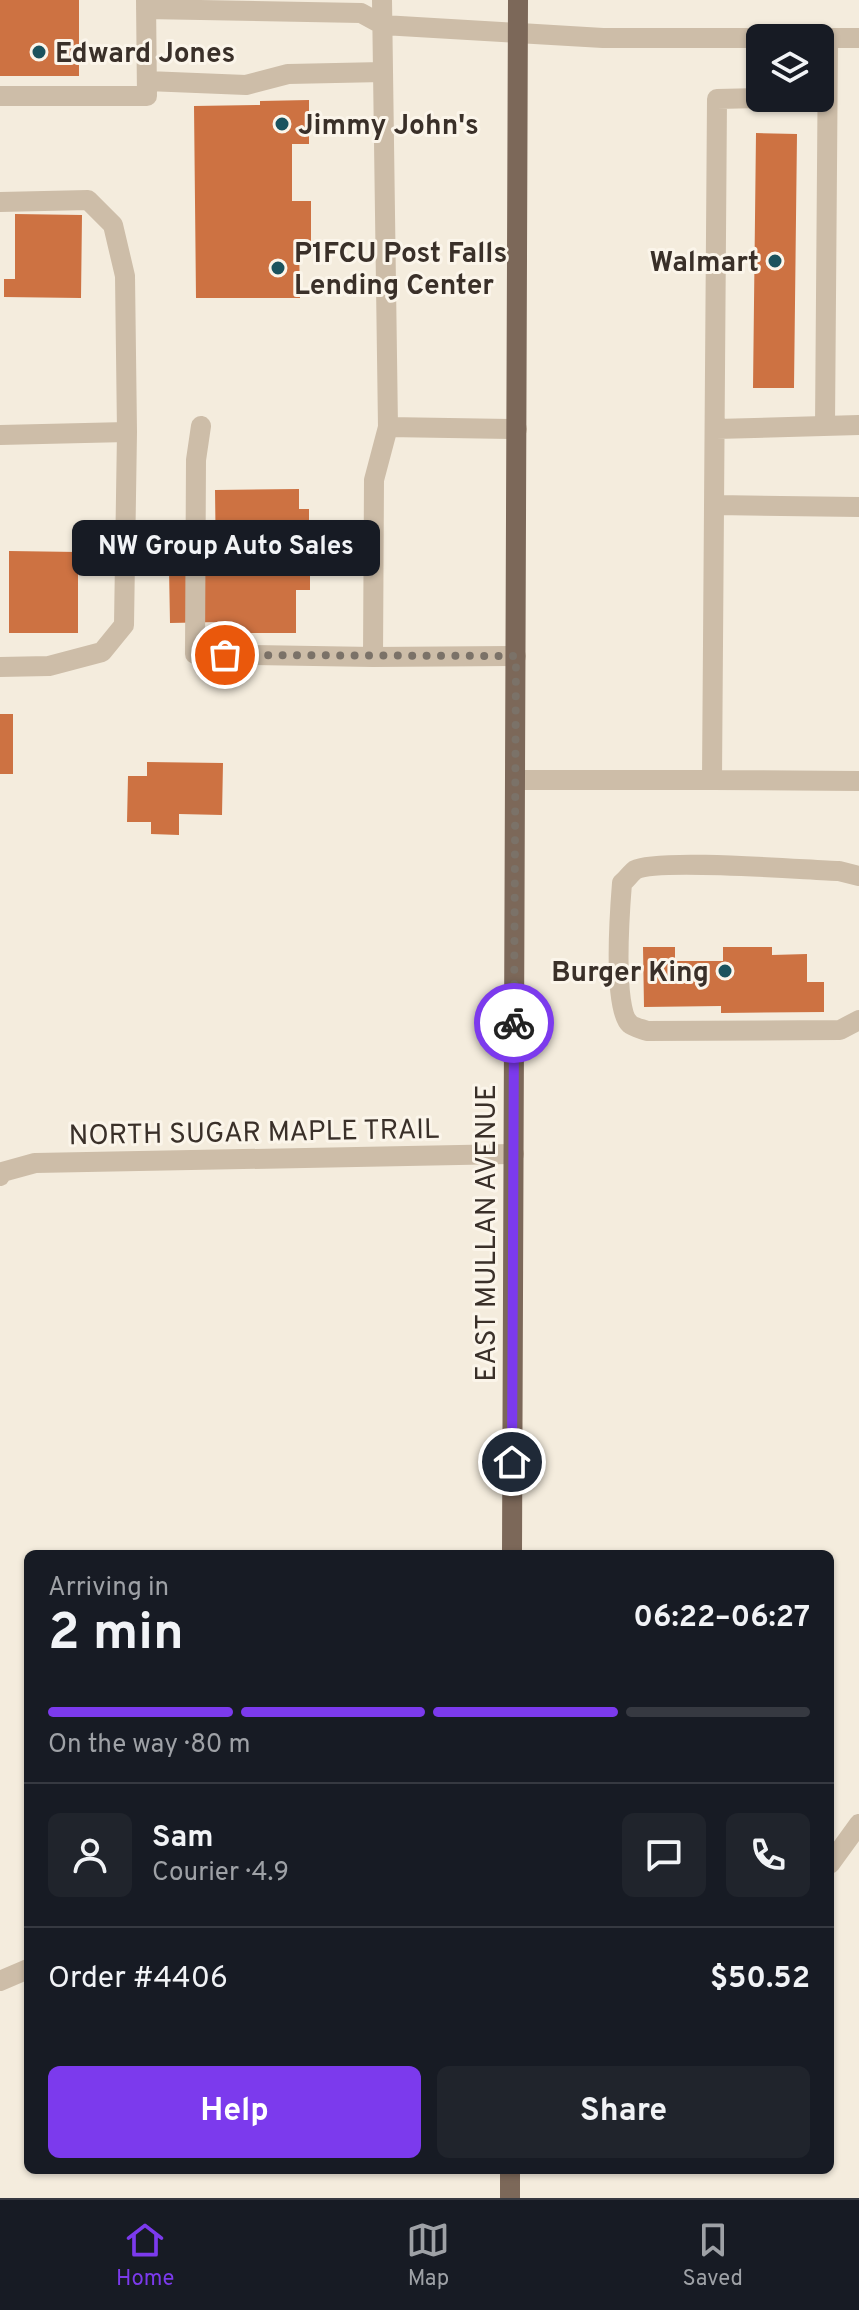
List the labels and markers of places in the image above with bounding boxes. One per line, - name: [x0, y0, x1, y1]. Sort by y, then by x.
- place label: Edward Jones: [55, 37, 235, 73]
- marker: Edward Jones: [30, 43, 48, 61]
- place label: Jimmy John's: [298, 109, 479, 145]
- marker: Jimmy John's: [273, 115, 291, 133]
- place label: P1FCU Post Falls Lending Center: [294, 237, 507, 305]
- place label: Walmart: [650, 246, 759, 282]
- marker: Walmart: [766, 252, 784, 270]
- marker: P1FCU Post Falls Lending Center: [269, 259, 287, 277]
- callout: NW Group Auto Sales: [71, 519, 379, 575]
- pin: [191, 621, 259, 689]
- place label: Burger King: [551, 956, 709, 992]
- marker: Burger King: [716, 962, 734, 980]
- pin: [478, 1428, 546, 1496]

